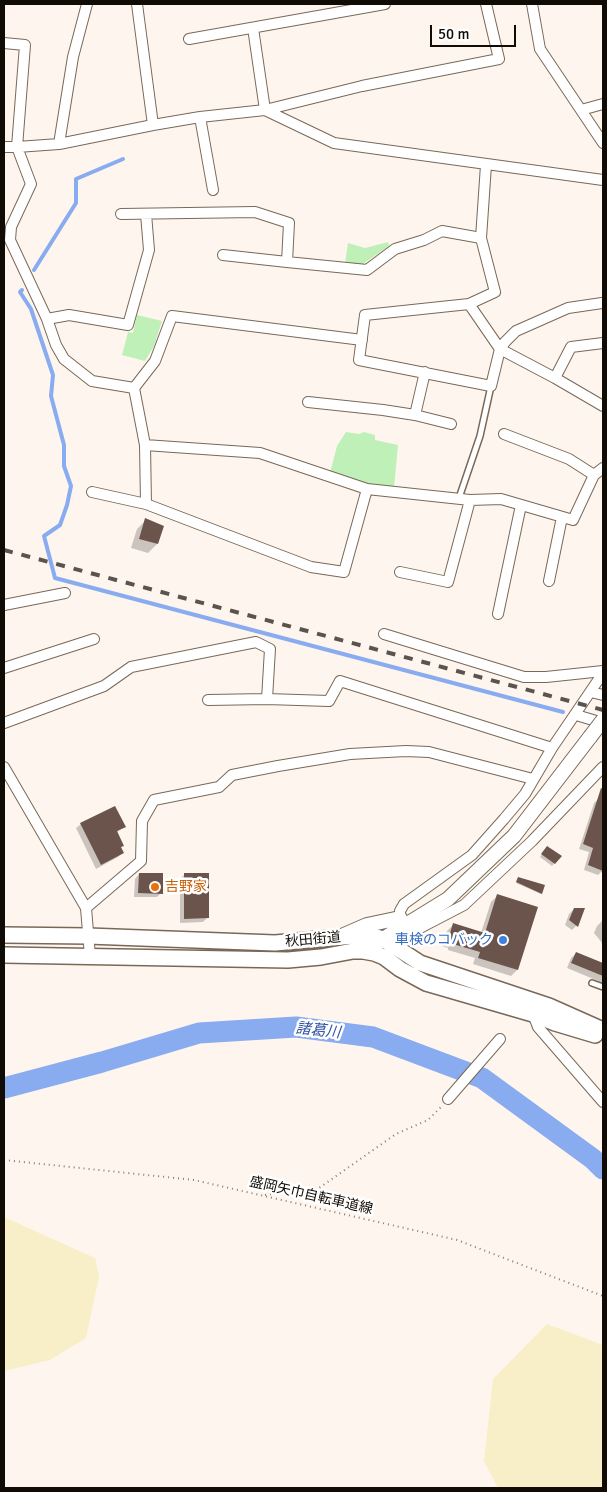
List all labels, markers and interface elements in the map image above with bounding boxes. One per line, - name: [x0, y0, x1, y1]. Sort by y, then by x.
- scale bar: [432, 15, 518, 47]
- text: 50 m: [438, 25, 469, 43]
- place label: 吉野家: [165, 879, 207, 895]
- marker: 吉野家: [149, 881, 161, 893]
- street label: 秋田街道: [284, 929, 342, 951]
- place label: 車検のコバック: [395, 932, 493, 948]
- marker: 車検のコバック: [497, 934, 509, 946]
- water label: 諸葛川: [295, 1020, 341, 1042]
- street label: 盛岡矢巾自転車道線: [248, 1174, 374, 1218]

